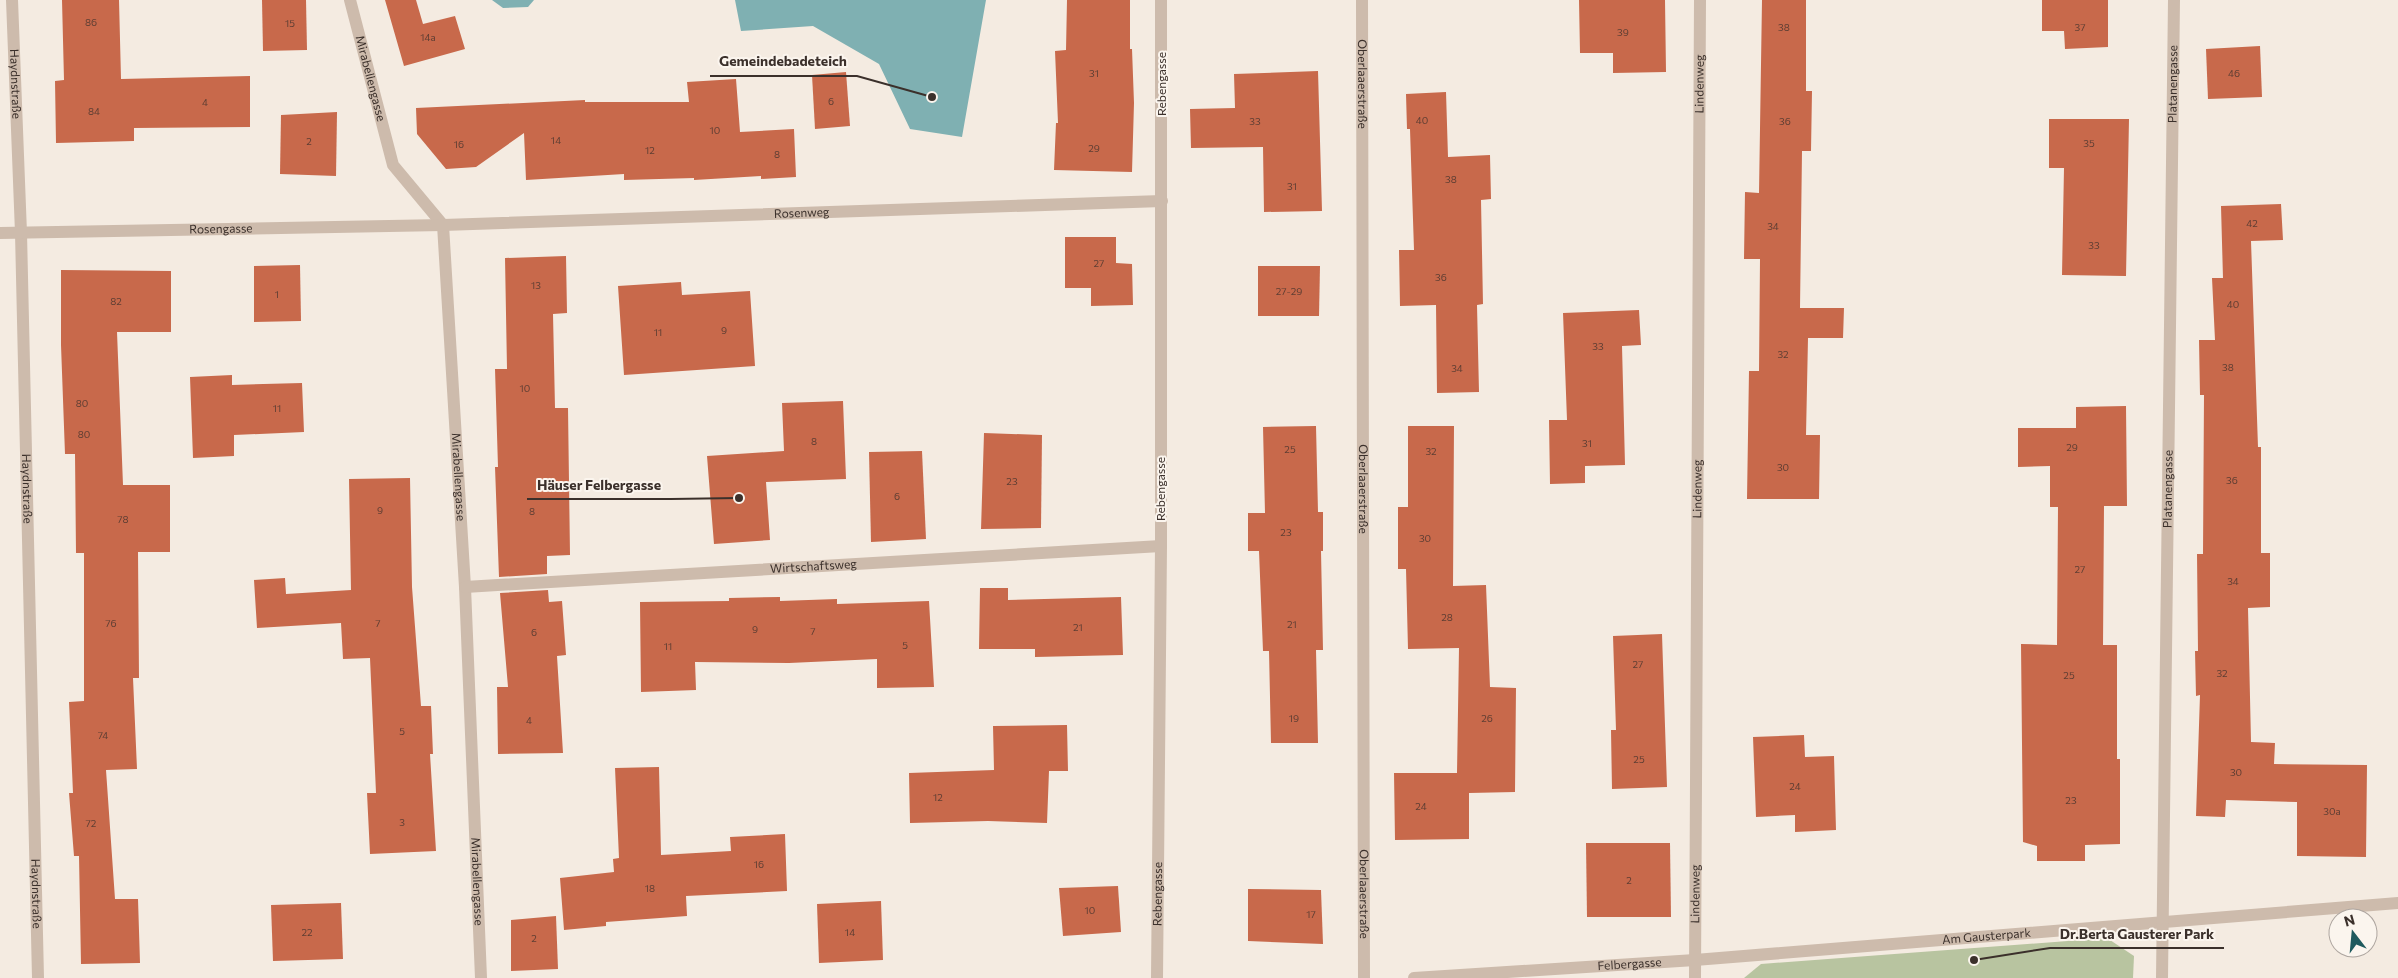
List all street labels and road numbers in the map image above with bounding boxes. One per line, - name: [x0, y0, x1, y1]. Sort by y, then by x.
- street label: Mirabellengasse: [353, 34, 389, 123]
- street label: Oberlaaerstraße: [1356, 39, 1370, 129]
- street label: Platanengasse: [2164, 45, 2179, 123]
- street label: Haydnstraße: [8, 49, 25, 119]
- street label: Rebengasse: [1154, 52, 1168, 116]
- street label: Lindenweg: [1691, 54, 1706, 114]
- street label: Rosenweg: [774, 204, 830, 220]
- street label: Rosengasse: [189, 220, 253, 236]
- street label: Mirabellengasse: [450, 432, 469, 521]
- street label: Oberlaaerstraße: [1357, 444, 1371, 534]
- street label: Platanengasse: [2160, 450, 2174, 528]
- street label: Haydnstraße: [20, 454, 36, 524]
- street label: Rebengasse: [1153, 457, 1167, 521]
- street label: Lindenweg: [1689, 459, 1704, 519]
- street label: Wirtschaftsweg: [770, 556, 858, 575]
- street label: Mirabellengasse: [469, 837, 487, 926]
- street label: Oberlaaerstraße: [1358, 849, 1372, 939]
- street label: Haydnstraße: [29, 858, 45, 929]
- street label: Rebengasse: [1149, 862, 1164, 926]
- street label: Lindenweg: [1687, 864, 1702, 924]
- street label: Am Gausterpark: [1941, 925, 2032, 946]
- street label: Felbergasse: [1597, 954, 1662, 972]

